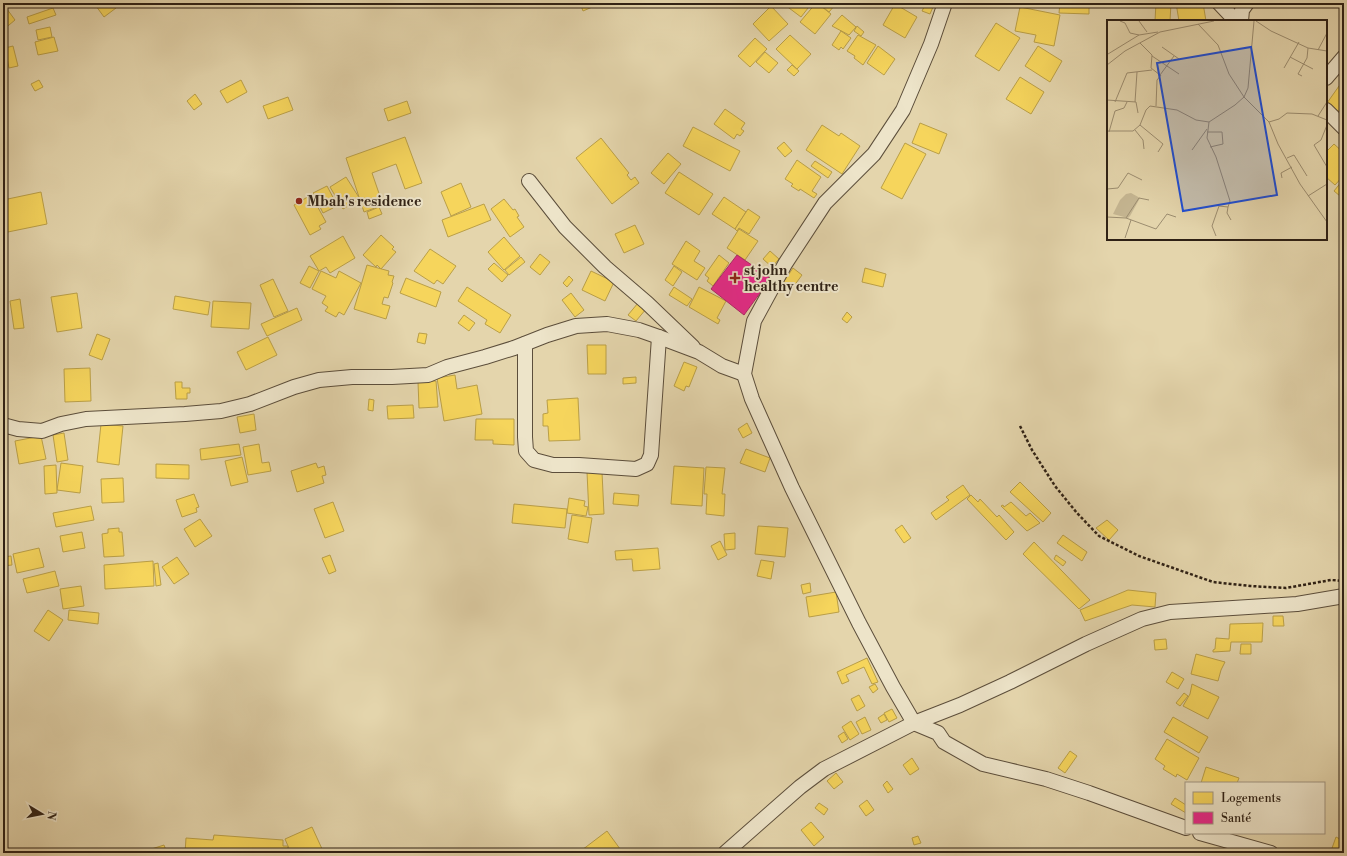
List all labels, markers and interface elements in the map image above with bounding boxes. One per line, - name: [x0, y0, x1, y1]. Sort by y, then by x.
- inset map: [1107, 20, 1327, 240]
- place label: Mbah's residence: [307, 193, 422, 211]
- marker: Mbah's residence: [294, 196, 304, 206]
- place label: st john healthy centre: [744, 262, 839, 296]
- marker: st john healthy centre: [729, 272, 741, 284]
- legend: [1185, 782, 1325, 834]
- text: Logements: [1221, 791, 1281, 806]
- north arrow: [22, 794, 62, 834]
- text: N: [43, 810, 59, 821]
- text: Santé: [1221, 811, 1251, 826]

